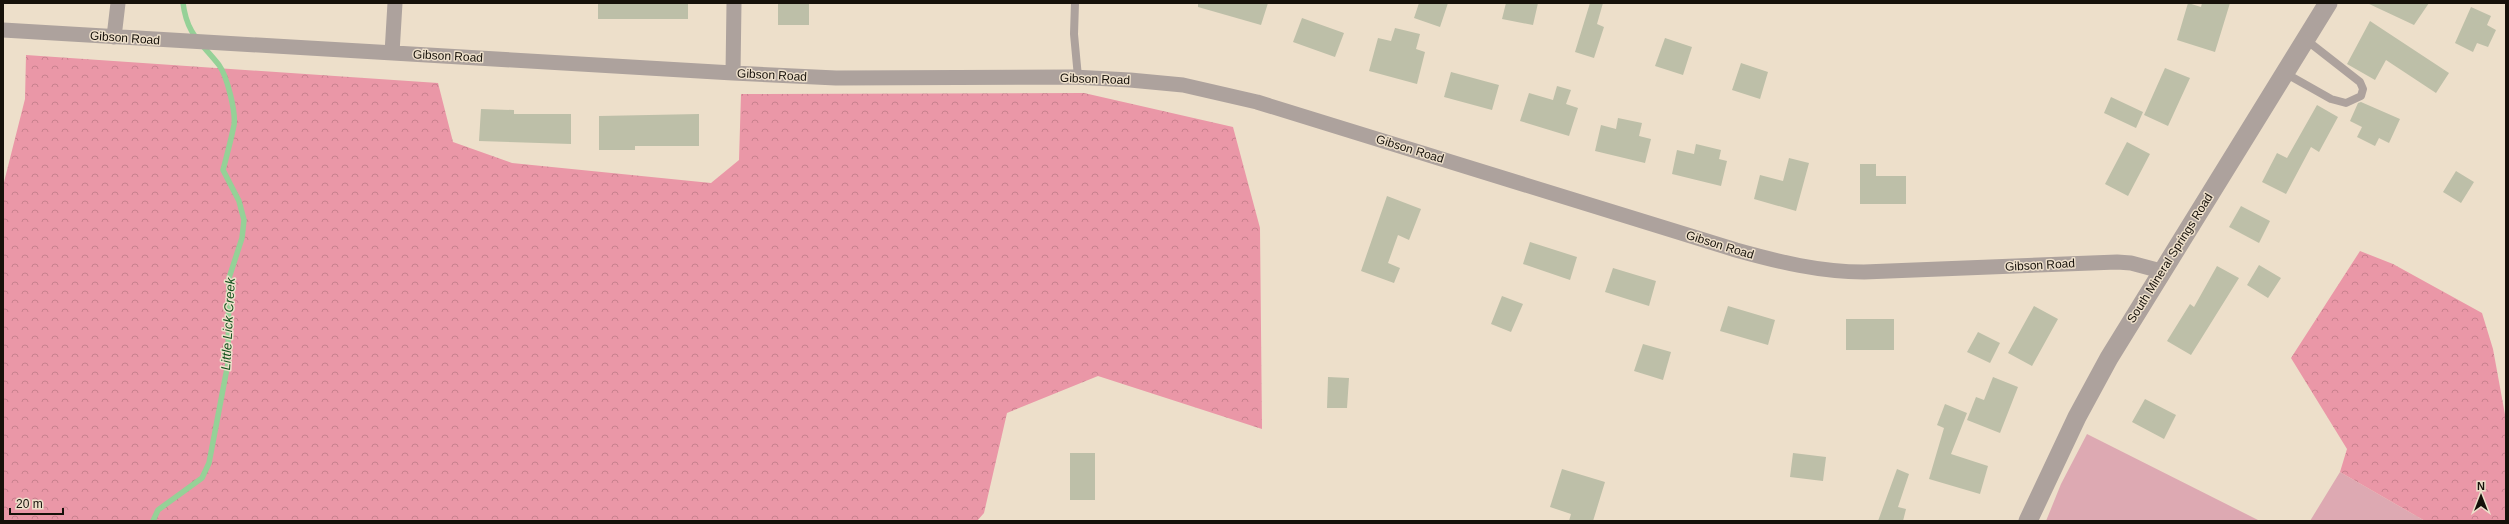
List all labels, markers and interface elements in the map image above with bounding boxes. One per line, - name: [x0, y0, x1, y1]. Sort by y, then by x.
- street label: Gibson Road: [90, 29, 160, 47]
- street label: Gibson Road: [413, 47, 483, 65]
- street label: Gibson Road: [737, 66, 807, 84]
- street label: Gibson Road: [1060, 71, 1130, 87]
- street label: Gibson Road: [1374, 132, 1446, 166]
- street label: South Mineral Springs Road: [2124, 191, 2216, 325]
- street label: Gibson Road: [1684, 228, 1756, 262]
- street label: Gibson Road: [2005, 256, 2075, 274]
- water label: Little Lick Creek: [218, 276, 238, 371]
- north arrow: [2461, 476, 2501, 516]
- text: N: [2477, 480, 2485, 492]
- scale bar: [10, 490, 63, 516]
- text: 20 m: [16, 497, 43, 511]

